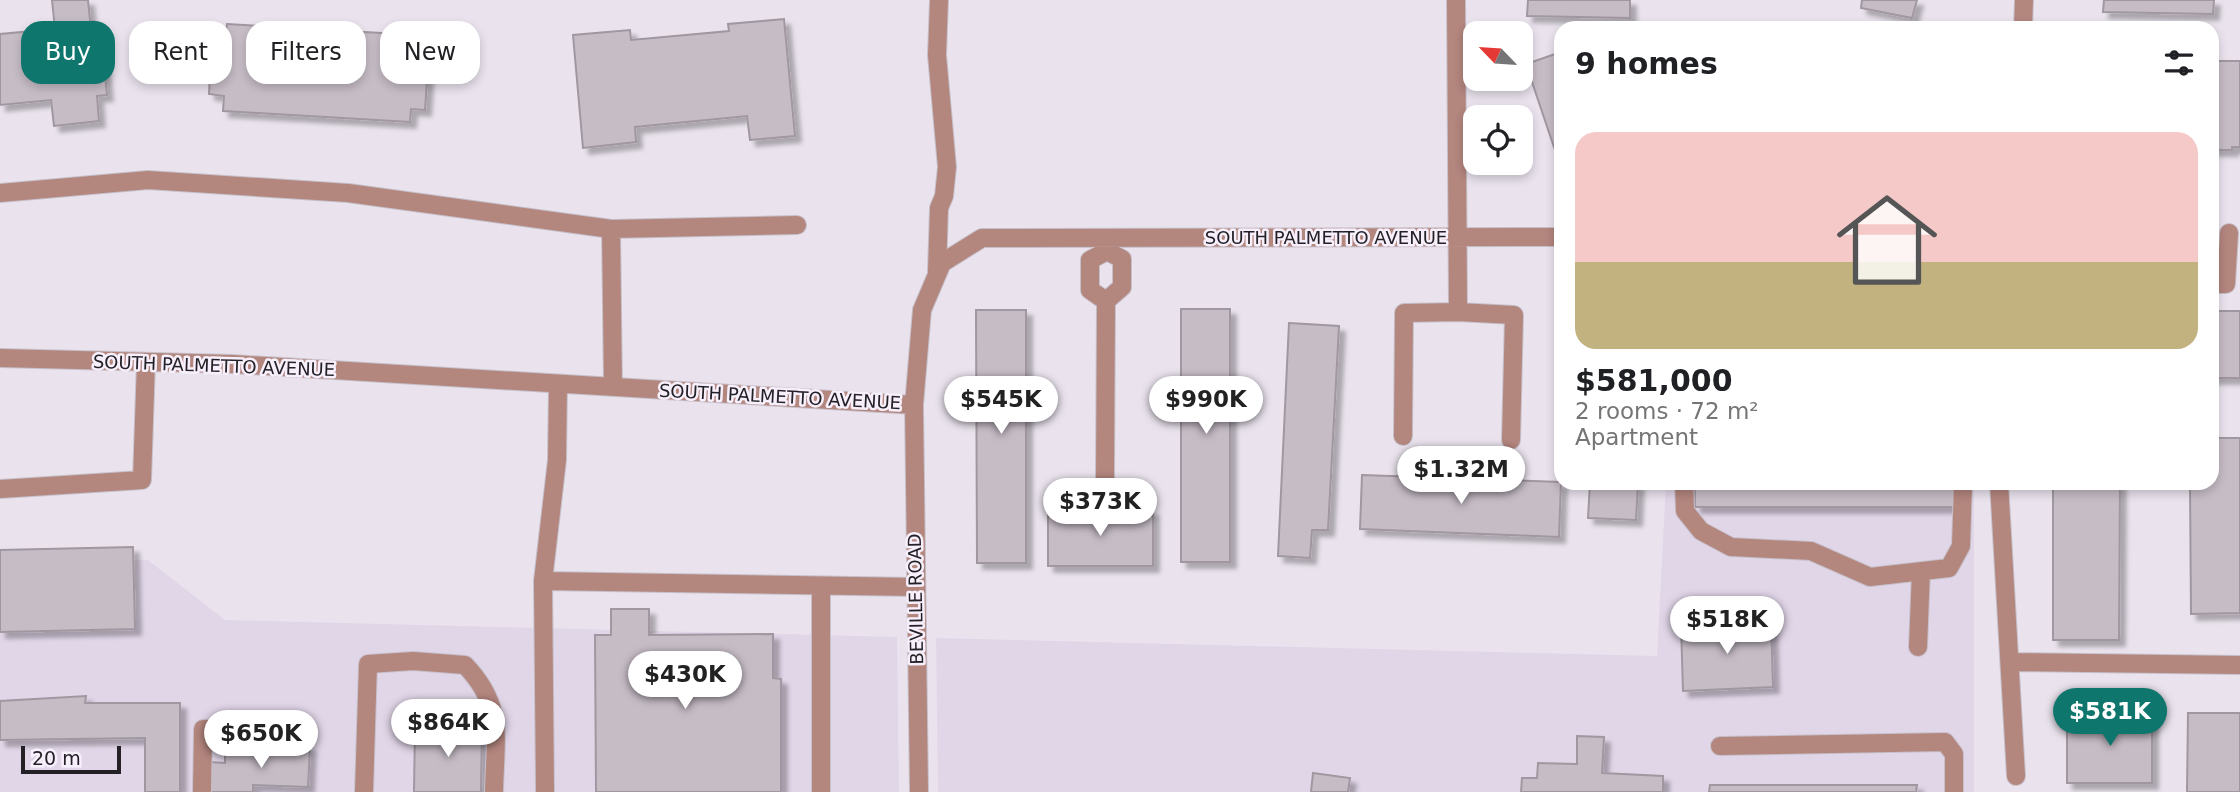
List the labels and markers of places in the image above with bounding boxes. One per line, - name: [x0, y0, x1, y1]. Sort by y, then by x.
- pin: $545K: [952, 376, 1050, 436]
- pin: $990K: [1157, 376, 1255, 436]
- pin: $1.32M: [1404, 447, 1518, 506]
- pin: $373K: [1051, 478, 1149, 538]
- pin: $518K: [1678, 596, 1776, 656]
- pin: $430K: [636, 652, 734, 711]
- pin: $581K: [2061, 688, 2159, 748]
- pin: $864K: [399, 700, 497, 759]
- pin: $650K: [212, 710, 310, 770]

